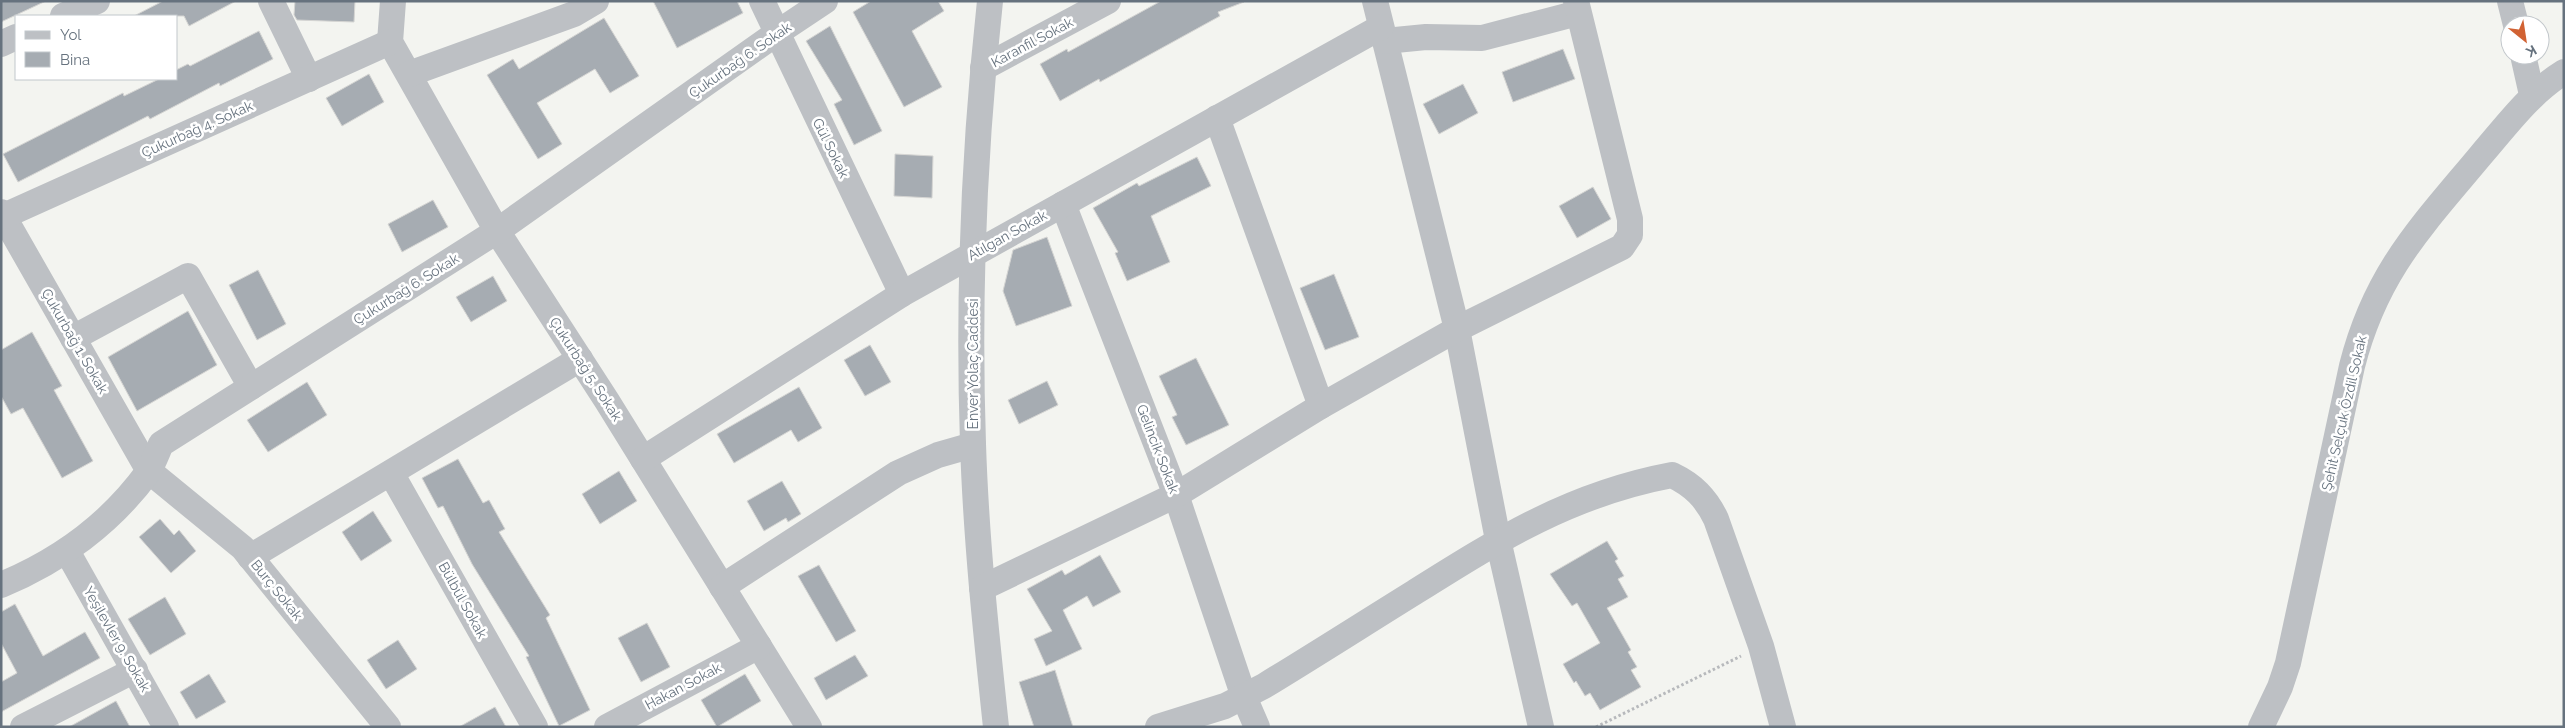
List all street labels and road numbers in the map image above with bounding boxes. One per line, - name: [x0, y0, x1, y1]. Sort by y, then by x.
- street label: Karanfil Sokak: [988, 13, 1076, 70]
- street label: Çukurbağ 6. Sokak: [686, 18, 795, 101]
- street label: Çukurbağ 4. Sokak: [139, 97, 256, 161]
- street label: Gül Sokak: [810, 115, 853, 181]
- street label: Atılgan Sokak: [965, 206, 1050, 263]
- street label: Çukurbağ 6. Sokak: [350, 250, 462, 328]
- street label: Çukurbağ 1. Sokak: [38, 286, 112, 397]
- street label: Enver Yolaç Caddesi: [965, 298, 981, 430]
- street label: Çukurbağ 5. Sokak: [547, 314, 626, 424]
- street label: Şehit Selçuk Özdil Sokak: [2316, 333, 2370, 492]
- street label: Gelincik Sokak: [1134, 402, 1183, 496]
- street label: Burç Sokak: [248, 557, 307, 624]
- street label: Bülbül Sokak: [435, 559, 491, 641]
- street label: Yeşilevler 9. Sokak: [80, 583, 154, 695]
- street label: Hakan Sokak: [642, 659, 724, 713]

